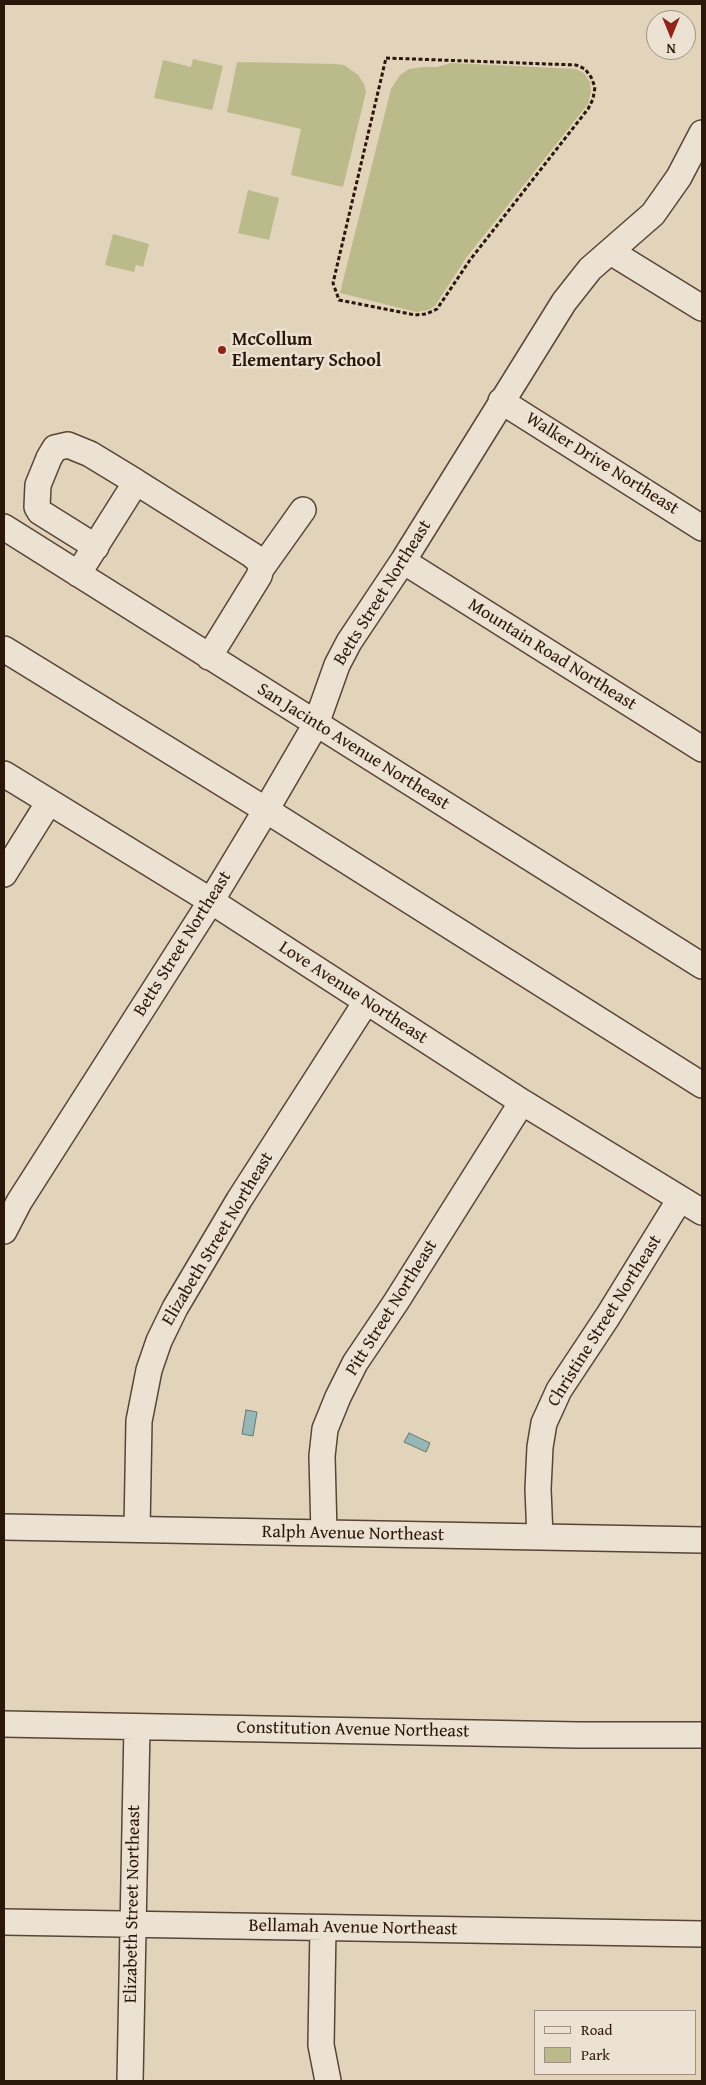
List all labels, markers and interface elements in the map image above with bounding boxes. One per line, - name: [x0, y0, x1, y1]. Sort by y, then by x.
- north arrow: [646, 10, 696, 60]
- text: N: [666, 39, 676, 59]
- place label: McCollum Elementary School: [232, 329, 381, 372]
- marker: McCollum Elementary School: [216, 344, 228, 356]
- street label: Walker Drive Northeast: [521, 408, 683, 520]
- street label: Betts Street Northeast: [330, 516, 436, 670]
- street label: Mountain Road Northeast: [464, 594, 640, 716]
- street label: San Jacinto Avenue Northeast: [253, 679, 453, 815]
- street label: Betts Street Northeast: [130, 867, 236, 1021]
- street label: Love Avenue Northeast: [275, 937, 431, 1049]
- street label: Elizabeth Street Northeast: [158, 1148, 278, 1330]
- street label: Christine Street Northeast: [543, 1231, 667, 1411]
- street label: Pitt Street Northeast: [341, 1236, 443, 1380]
- street label: Ralph Avenue Northeast: [262, 1522, 444, 1546]
- street label: Constitution Avenue Northeast: [236, 1717, 470, 1743]
- street label: Elizabeth Street Northeast: [120, 1805, 146, 2003]
- street label: Bellamah Avenue Northeast: [248, 1915, 458, 1941]
- legend: [534, 2010, 696, 2075]
- text: Road: [581, 2019, 612, 2040]
- text: Park: [581, 2044, 610, 2065]

